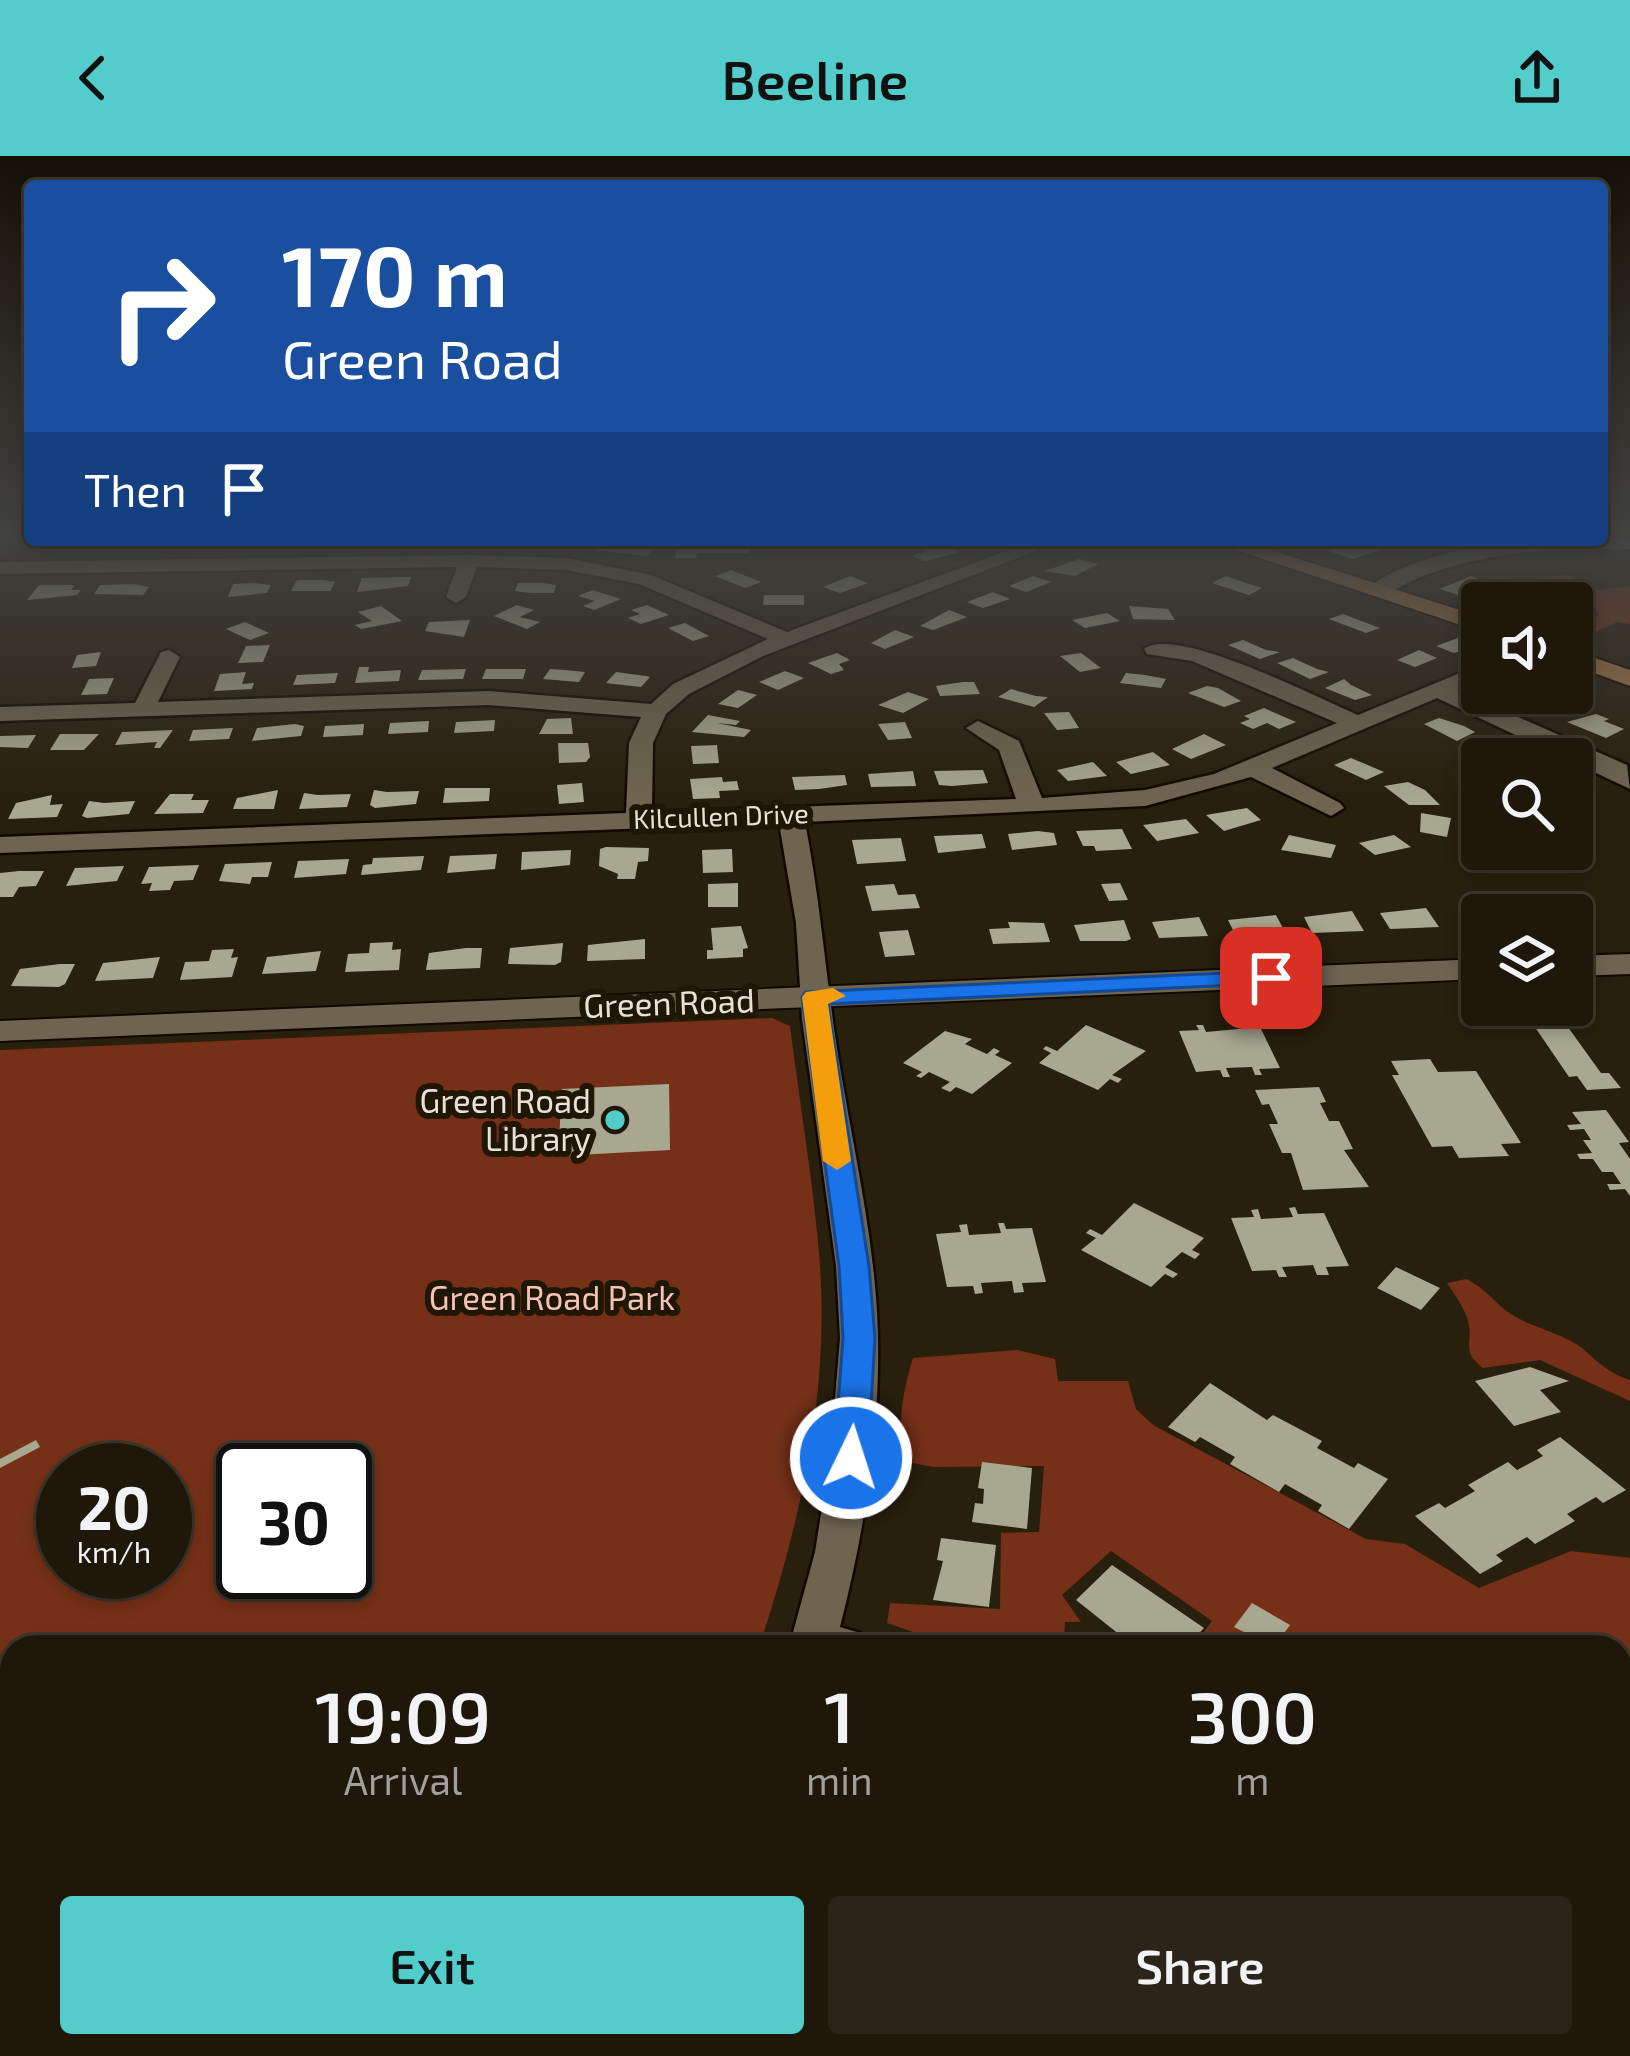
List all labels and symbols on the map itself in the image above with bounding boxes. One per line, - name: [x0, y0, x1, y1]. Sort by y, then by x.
- street label: Kilcullen Drive: [633, 796, 809, 834]
- pin: [1220, 927, 1322, 1029]
- street label: Green Road: [583, 979, 755, 1025]
- place label: Green Road Library: [419, 1080, 591, 1158]
- marker: Green Road Library: [602, 1107, 628, 1133]
- park label: Green Road Park: [429, 1277, 675, 1317]
- position arrow: [788, 1395, 914, 1521]
- speed limit sign: 30: [216, 1443, 372, 1599]

